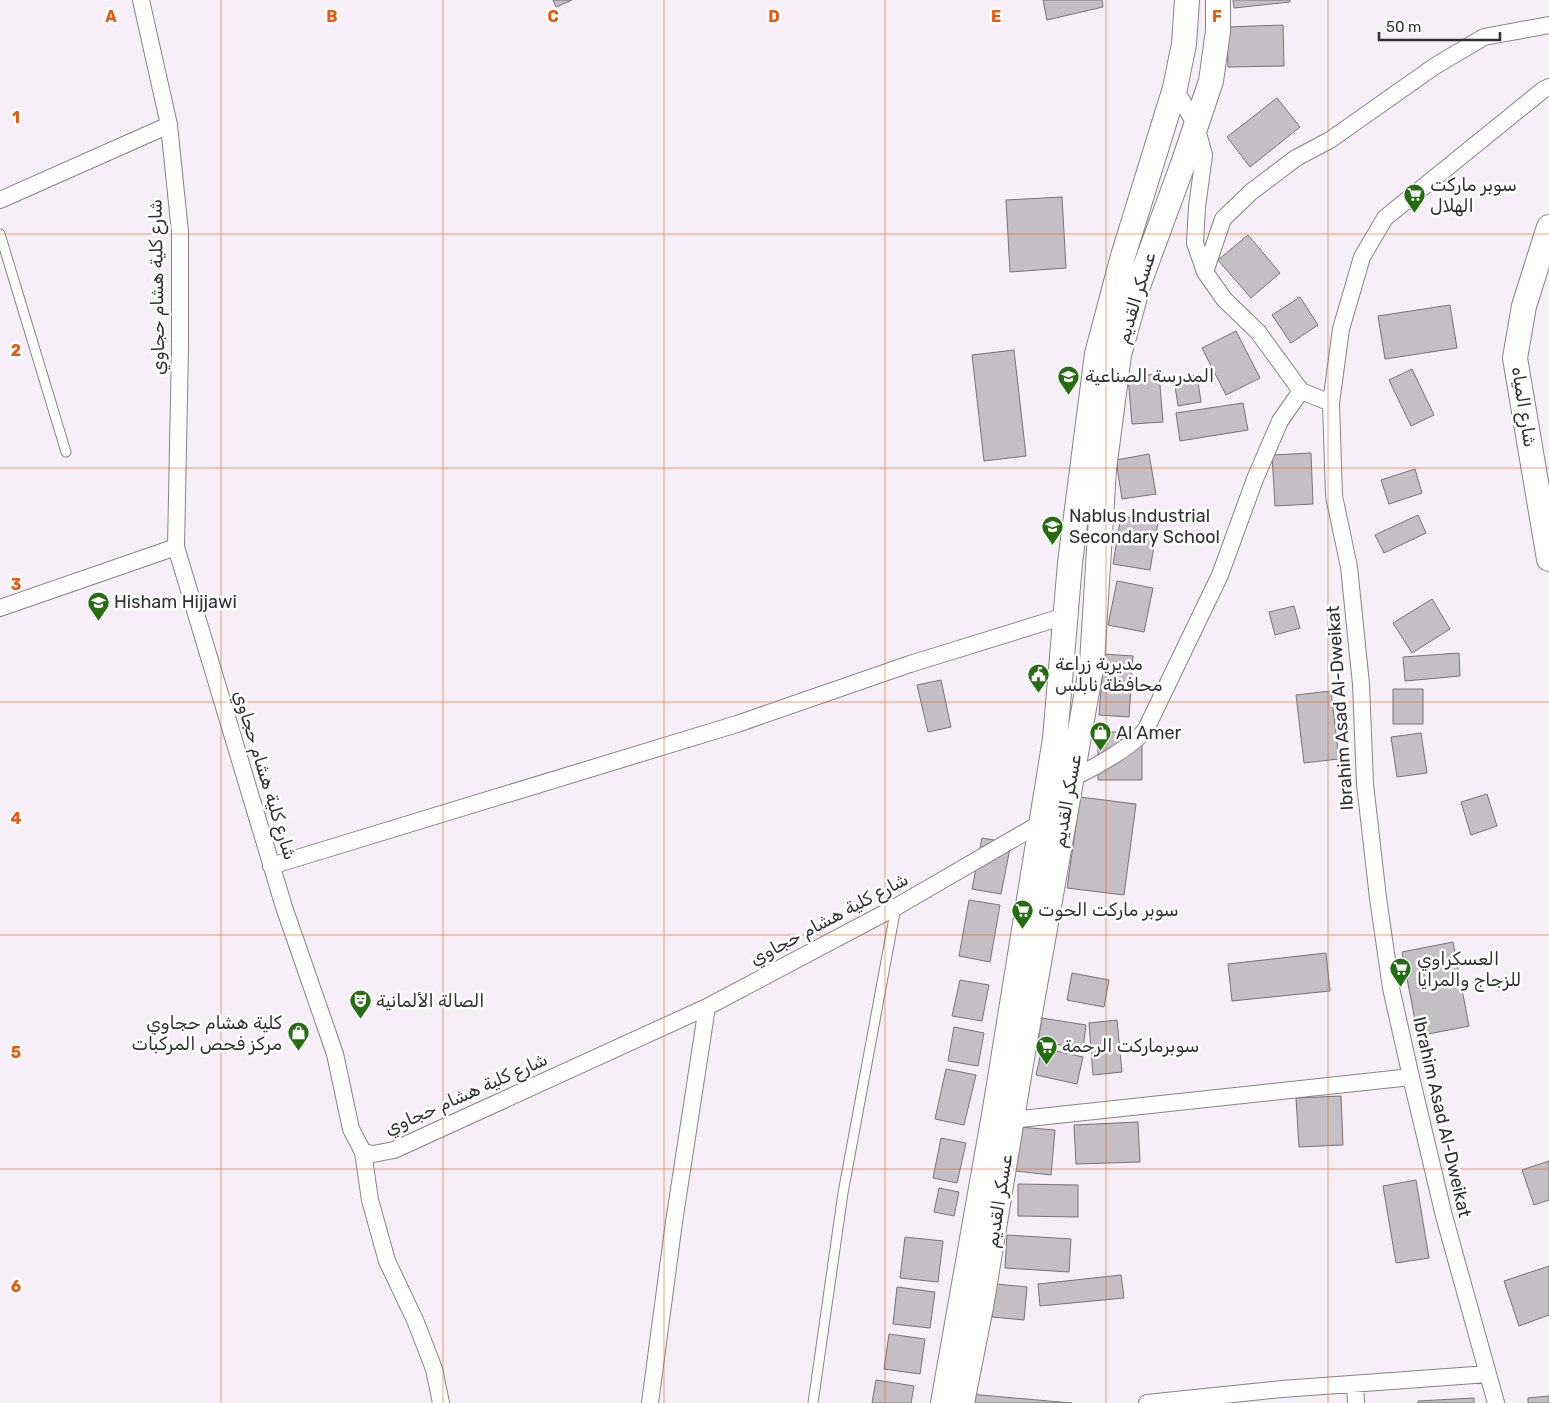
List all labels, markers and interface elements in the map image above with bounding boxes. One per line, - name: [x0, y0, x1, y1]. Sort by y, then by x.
- text: A: [105, 7, 117, 26]
- text: B: [326, 7, 338, 26]
- text: C: [547, 7, 559, 26]
- text: D: [768, 7, 780, 26]
- text: E: [991, 7, 1001, 26]
- text: F: [1212, 7, 1222, 26]
- scale bar: [1379, 10, 1500, 42]
- text: 50 m: [1386, 18, 1421, 36]
- text: 1: [12, 108, 20, 127]
- place label: سوبر ماركت الهلال: [1430, 174, 1517, 217]
- supermarket icon: سوبر ماركت الهلال: [1402, 183, 1426, 214]
- street label: شارع كلية هشام حجاوي: [144, 199, 171, 375]
- street label: عسكر القديم: [1112, 249, 1161, 347]
- text: 2: [11, 341, 21, 360]
- school or university icon: المدرسة الصناعية: [1057, 364, 1081, 395]
- place label: المدرسة الصناعية: [1085, 365, 1214, 387]
- street label: شارع المياه: [1506, 365, 1541, 449]
- place label: Nablus Industrial Secondary School: [1069, 505, 1220, 548]
- school or university icon: Nablus Industrial Secondary School: [1041, 514, 1065, 545]
- text: 3: [11, 575, 21, 594]
- school or university icon: Hisham Hijjawi: [86, 590, 110, 621]
- place label: Hisham Hijjawi: [114, 591, 237, 613]
- street label: Ibrahim Asad Al-Dweikat: [1322, 605, 1358, 811]
- place label: مديرية زراعة محافظة نابلس: [1055, 653, 1162, 696]
- public building icon: مديرية زراعة محافظة نابلس: [1027, 662, 1051, 693]
- street label: شارع كلية هشام حجاوي: [228, 688, 301, 863]
- shop icon: Al Amer: [1088, 721, 1112, 752]
- place label: Al Amer: [1116, 722, 1182, 744]
- street label: عسكر القديم: [1048, 752, 1087, 849]
- text: 4: [11, 809, 22, 828]
- street label: شارع كلية هشام حجاوي: [746, 868, 912, 971]
- supermarket icon: سوبر ماركت الحوت: [1010, 898, 1034, 929]
- place label: سوبر ماركت الحوت: [1038, 899, 1179, 921]
- place label: العسكراوي للزجاج والمرايا: [1417, 948, 1521, 992]
- supermarket icon: العسكراوي للزجاج والمرايا: [1389, 957, 1413, 988]
- theatre icon: الصالة الألمانية: [348, 989, 372, 1020]
- place label: الصالة الألمانية: [376, 990, 485, 1012]
- place label: كلية هشام حجاوي مركز فحص المركبات: [131, 1012, 282, 1055]
- street label: Ibrahim Asad Al-Dweikat: [1408, 1014, 1476, 1220]
- shop icon: كلية هشام حجاوي مركز فحص المركبات: [286, 1021, 310, 1052]
- supermarket icon: سوبرماركت الرحمة: [1034, 1034, 1058, 1065]
- place label: سوبرماركت الرحمة: [1062, 1035, 1199, 1057]
- text: 5: [11, 1043, 21, 1062]
- street label: شارع كلية هشام حجاوي: [381, 1048, 551, 1141]
- street label: عسكر القديم: [981, 1152, 1018, 1249]
- text: 6: [11, 1277, 21, 1296]

